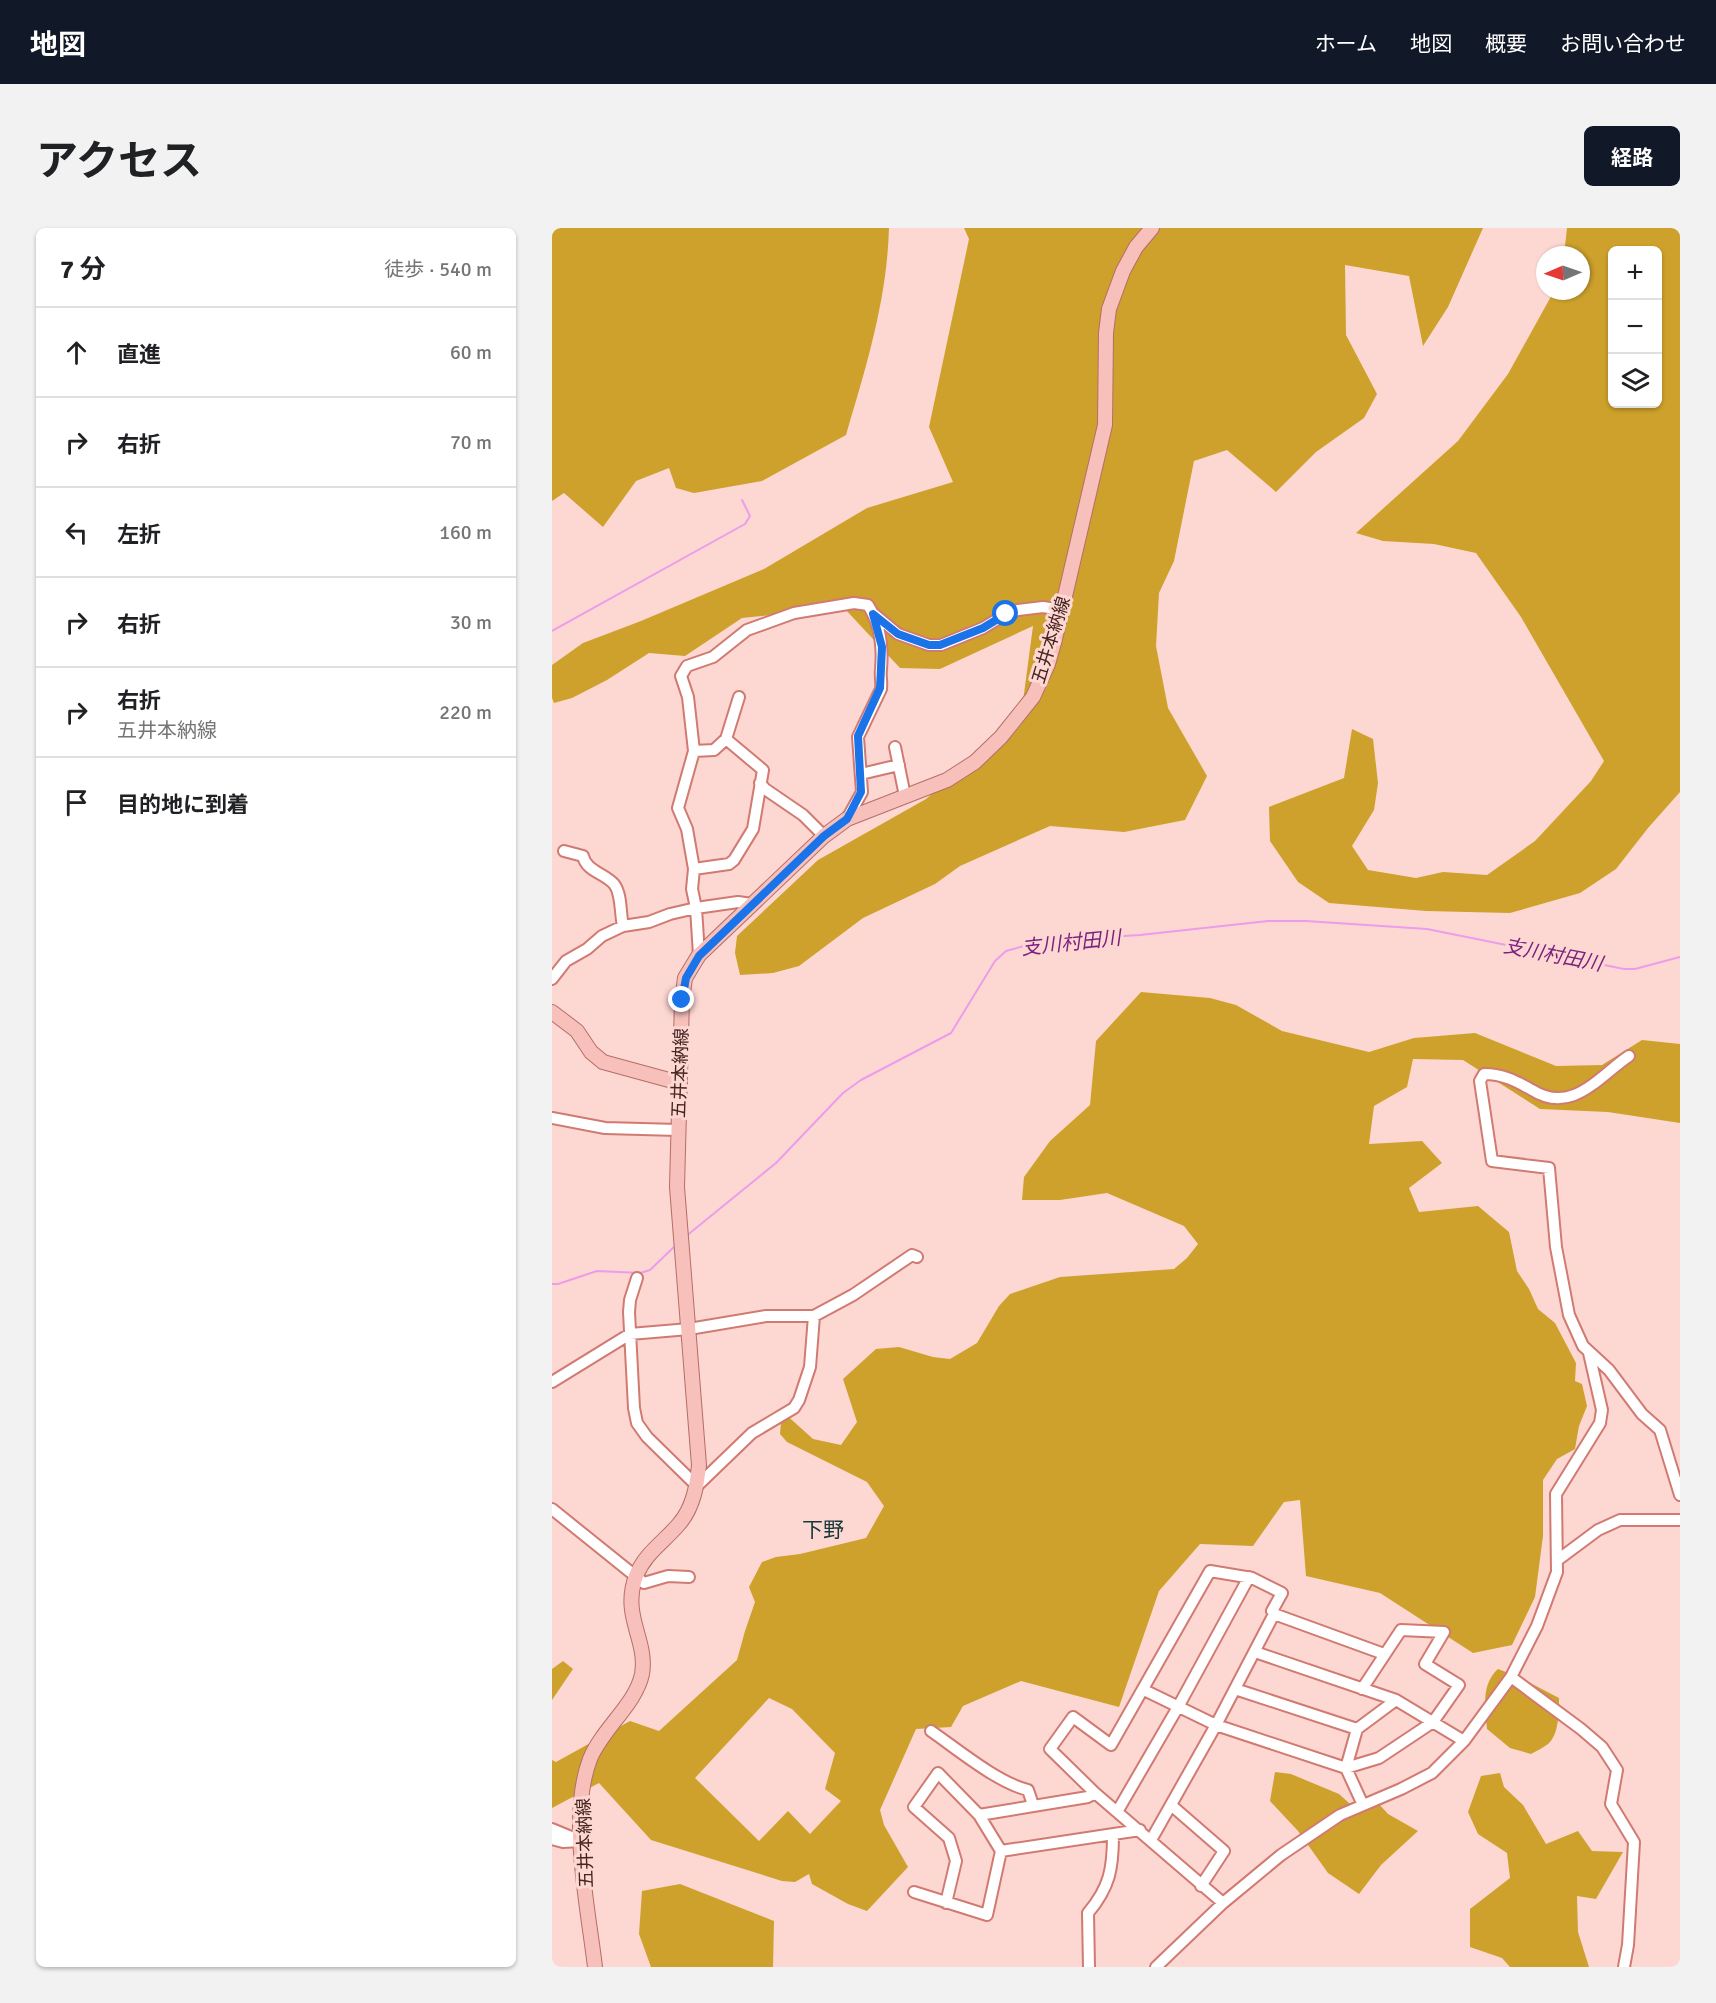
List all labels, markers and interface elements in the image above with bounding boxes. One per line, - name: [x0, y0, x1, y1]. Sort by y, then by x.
- text: 地図: [30, 28, 86, 62]
- text: ホーム: [1315, 31, 1377, 57]
- text: 地図: [1410, 31, 1452, 57]
- text: 概要: [1485, 31, 1527, 57]
- text: お問い合わせ: [1560, 31, 1686, 57]
- button: 経路: [1584, 126, 1680, 186]
- text: アクセス: [36, 136, 202, 187]
- north arrow: [1536, 246, 1590, 300]
- map controls: [1608, 246, 1662, 408]
- button: +: [1608, 246, 1662, 300]
- text: 7 分: [60, 254, 106, 286]
- text: 徒歩 · 540 m: [384, 257, 492, 282]
- button: −: [1608, 300, 1662, 354]
- icon: ahead: [60, 336, 93, 369]
- text: 60 m: [450, 340, 492, 365]
- text: 直進: [117, 341, 161, 368]
- button: layers: [1608, 354, 1662, 408]
- icon: right: [60, 426, 93, 459]
- text: 70 m: [450, 430, 492, 455]
- text: 右折: [117, 431, 161, 458]
- icon: left: [60, 516, 93, 549]
- text: 160 m: [439, 520, 492, 545]
- text: 左折: [117, 521, 161, 548]
- street label: 五井本納線: [1027, 594, 1075, 686]
- route start: [992, 600, 1018, 626]
- icon: right: [60, 606, 93, 639]
- text: 30 m: [450, 610, 492, 635]
- text: 右折: [117, 611, 161, 638]
- text: 右折: [117, 687, 161, 714]
- icon: right: [60, 696, 93, 729]
- text: 220 m: [439, 700, 492, 725]
- text: 五井本納線: [117, 718, 217, 743]
- icon: arrive: [60, 786, 93, 819]
- text: 目的地に到着: [117, 791, 249, 818]
- water label: 支川村田川: [1020, 925, 1124, 961]
- water label: 支川村田川: [1502, 933, 1606, 977]
- route end: [668, 986, 694, 1012]
- street label: 五井本納線: [667, 1028, 693, 1118]
- district label: 下野: [802, 1517, 844, 1543]
- street label: 五井本納線: [572, 1798, 598, 1888]

